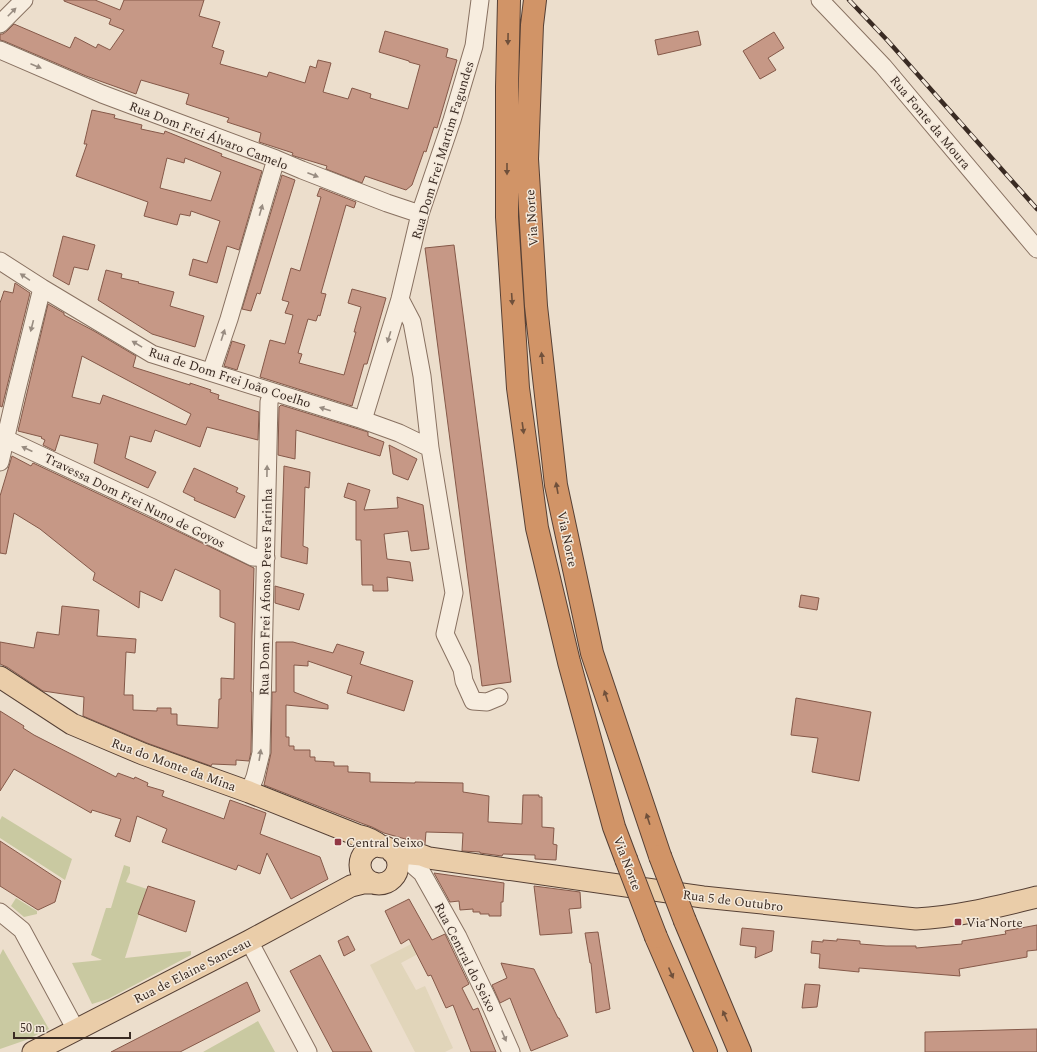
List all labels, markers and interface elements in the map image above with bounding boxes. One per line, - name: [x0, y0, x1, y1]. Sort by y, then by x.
- one-way arrow: [7, 7, 17, 17]
- one-way arrow: [505, 33, 511, 46]
- street label: Rua Dom Frei Martim Fagundes: [406, 59, 480, 242]
- one-way arrow: [30, 63, 42, 69]
- street label: Rua Fonte da Moura: [885, 71, 976, 174]
- street label: Rua Dom Frei Álvaro Camelo: [126, 96, 291, 176]
- one-way arrow: [504, 163, 510, 176]
- one-way arrow: [308, 172, 320, 178]
- street label: Via Norte: [520, 189, 544, 247]
- one-way arrow: [258, 204, 264, 216]
- one-way arrow: [20, 273, 30, 281]
- one-way arrow: [509, 293, 516, 305]
- one-way arrow: [29, 320, 35, 332]
- one-way arrow: [221, 329, 227, 341]
- one-way arrow: [386, 331, 392, 343]
- one-way arrow: [131, 341, 142, 348]
- street label: Rua de Dom Frei João Coelho: [146, 342, 314, 414]
- one-way arrow: [539, 352, 545, 365]
- one-way arrow: [319, 405, 331, 411]
- one-way arrow: [520, 422, 526, 434]
- one-way arrow: [22, 446, 33, 452]
- street label: Travessa Dom Frei Nuno de Goyos: [41, 448, 229, 554]
- one-way arrow: [264, 465, 271, 477]
- one-way arrow: [553, 482, 559, 494]
- street label: Rua Dom Frei Afonso Peres Farinha: [254, 488, 278, 696]
- street label: Via Norte: [551, 509, 583, 569]
- one-way arrow: [603, 689, 609, 701]
- street label: Rua do Monte da Mina: [108, 733, 239, 797]
- one-way arrow: [257, 749, 263, 761]
- one-way arrow: [644, 812, 650, 824]
- place label: Central Seixo: [346, 833, 424, 853]
- street label: Via Norte: [608, 833, 647, 893]
- marker: Central Seixo: [333, 837, 343, 847]
- street label: Rua 5 de Outubro: [681, 885, 784, 917]
- street label: Rua Central do Seixo: [429, 899, 501, 1016]
- place label: Via Norte: [966, 913, 1023, 933]
- marker: Via Norte: [953, 917, 963, 927]
- street label: Rua de Elaine Sanceau: [130, 933, 255, 1009]
- one-way arrow: [668, 967, 674, 978]
- one-way arrow: [722, 1011, 728, 1022]
- scale bar: [14, 1014, 130, 1040]
- text: 50 m: [20, 1019, 45, 1038]
- one-way arrow: [501, 1030, 507, 1042]

